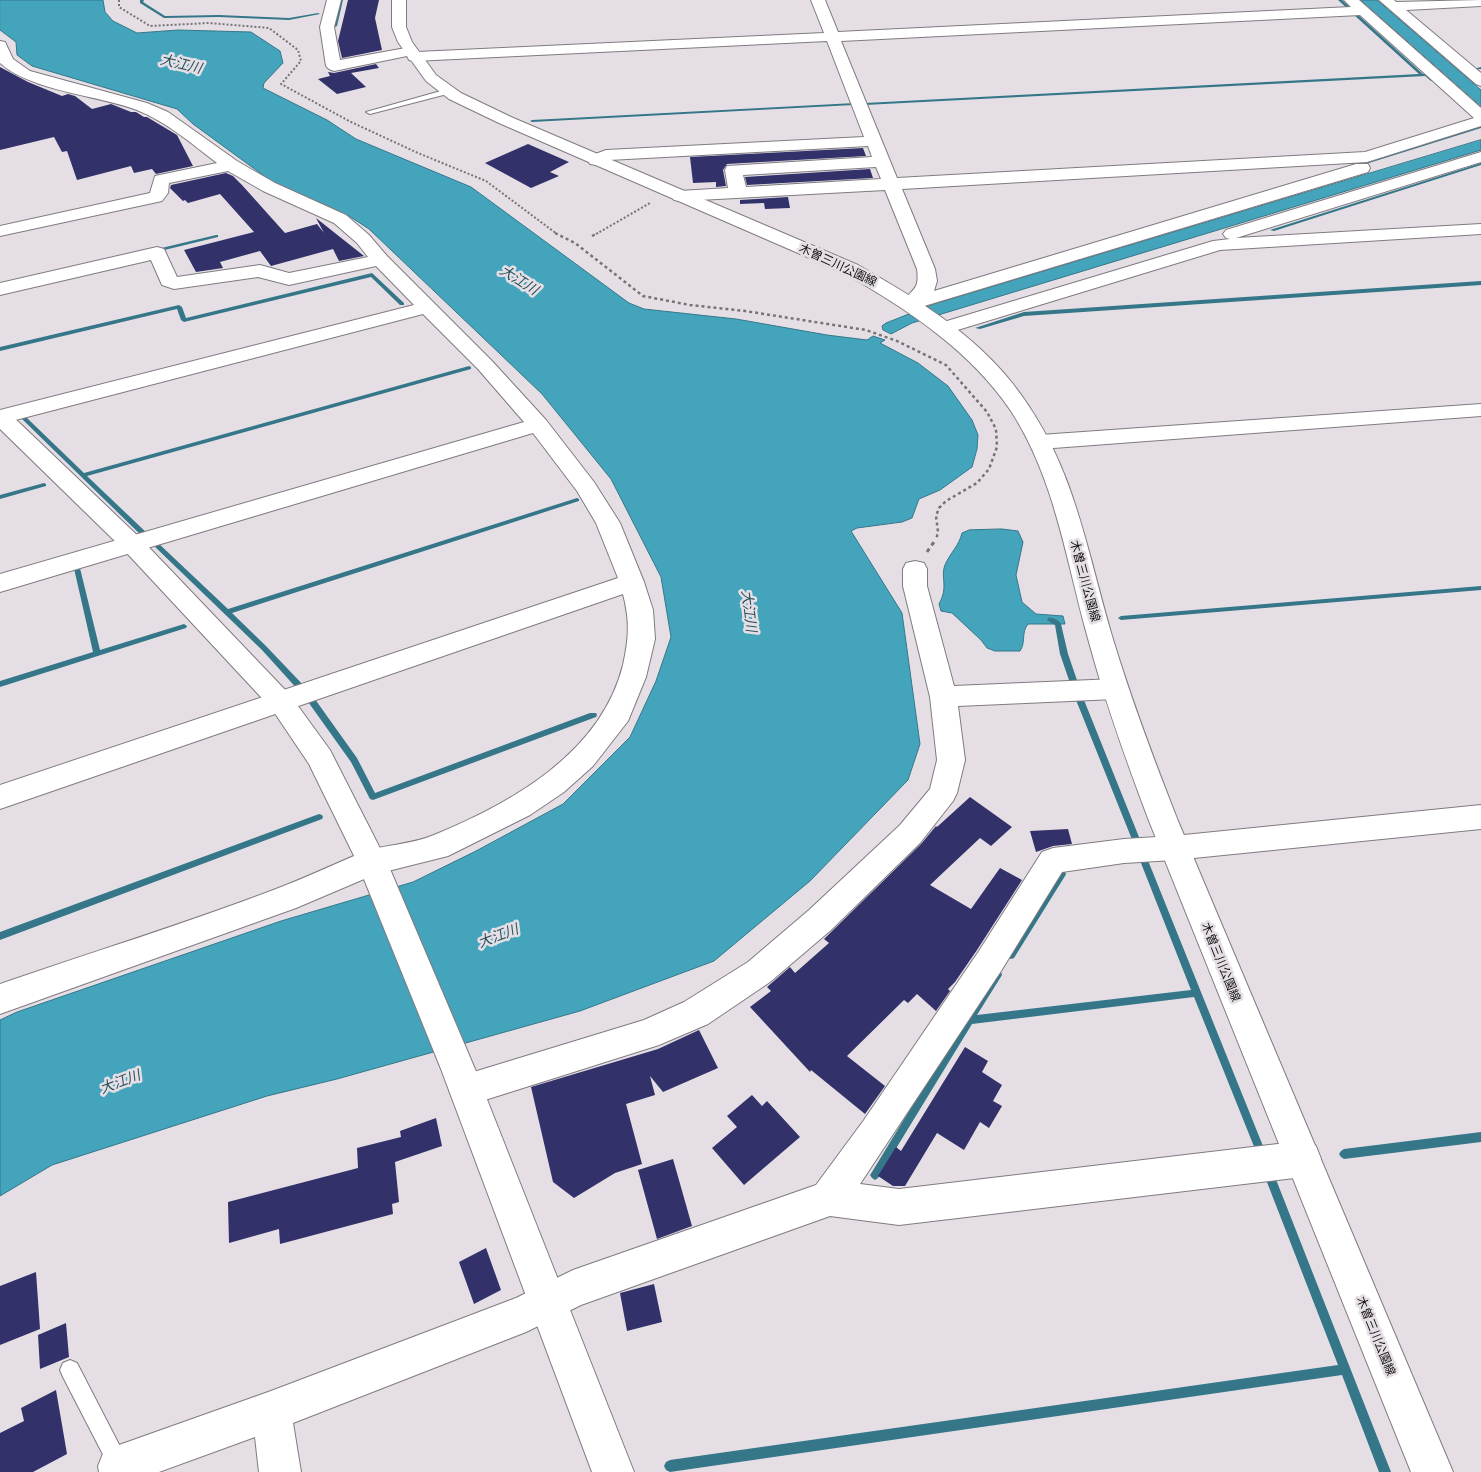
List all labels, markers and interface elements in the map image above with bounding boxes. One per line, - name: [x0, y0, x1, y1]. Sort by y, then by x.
- water label: 大江川: [159, 51, 203, 77]
- street label: 木曽三川公園線: [797, 241, 879, 289]
- water label: 大江川: [497, 262, 541, 298]
- street label: 木曽三川公園線: [1067, 539, 1103, 623]
- water label: 大江川: [738, 589, 760, 633]
- street label: 木曽三川公園線: [1199, 920, 1243, 1004]
- water label: 大江川: [475, 921, 521, 951]
- water label: 大江川: [97, 1067, 143, 1097]
- street label: 木曽三川公園線: [1354, 1294, 1398, 1378]

